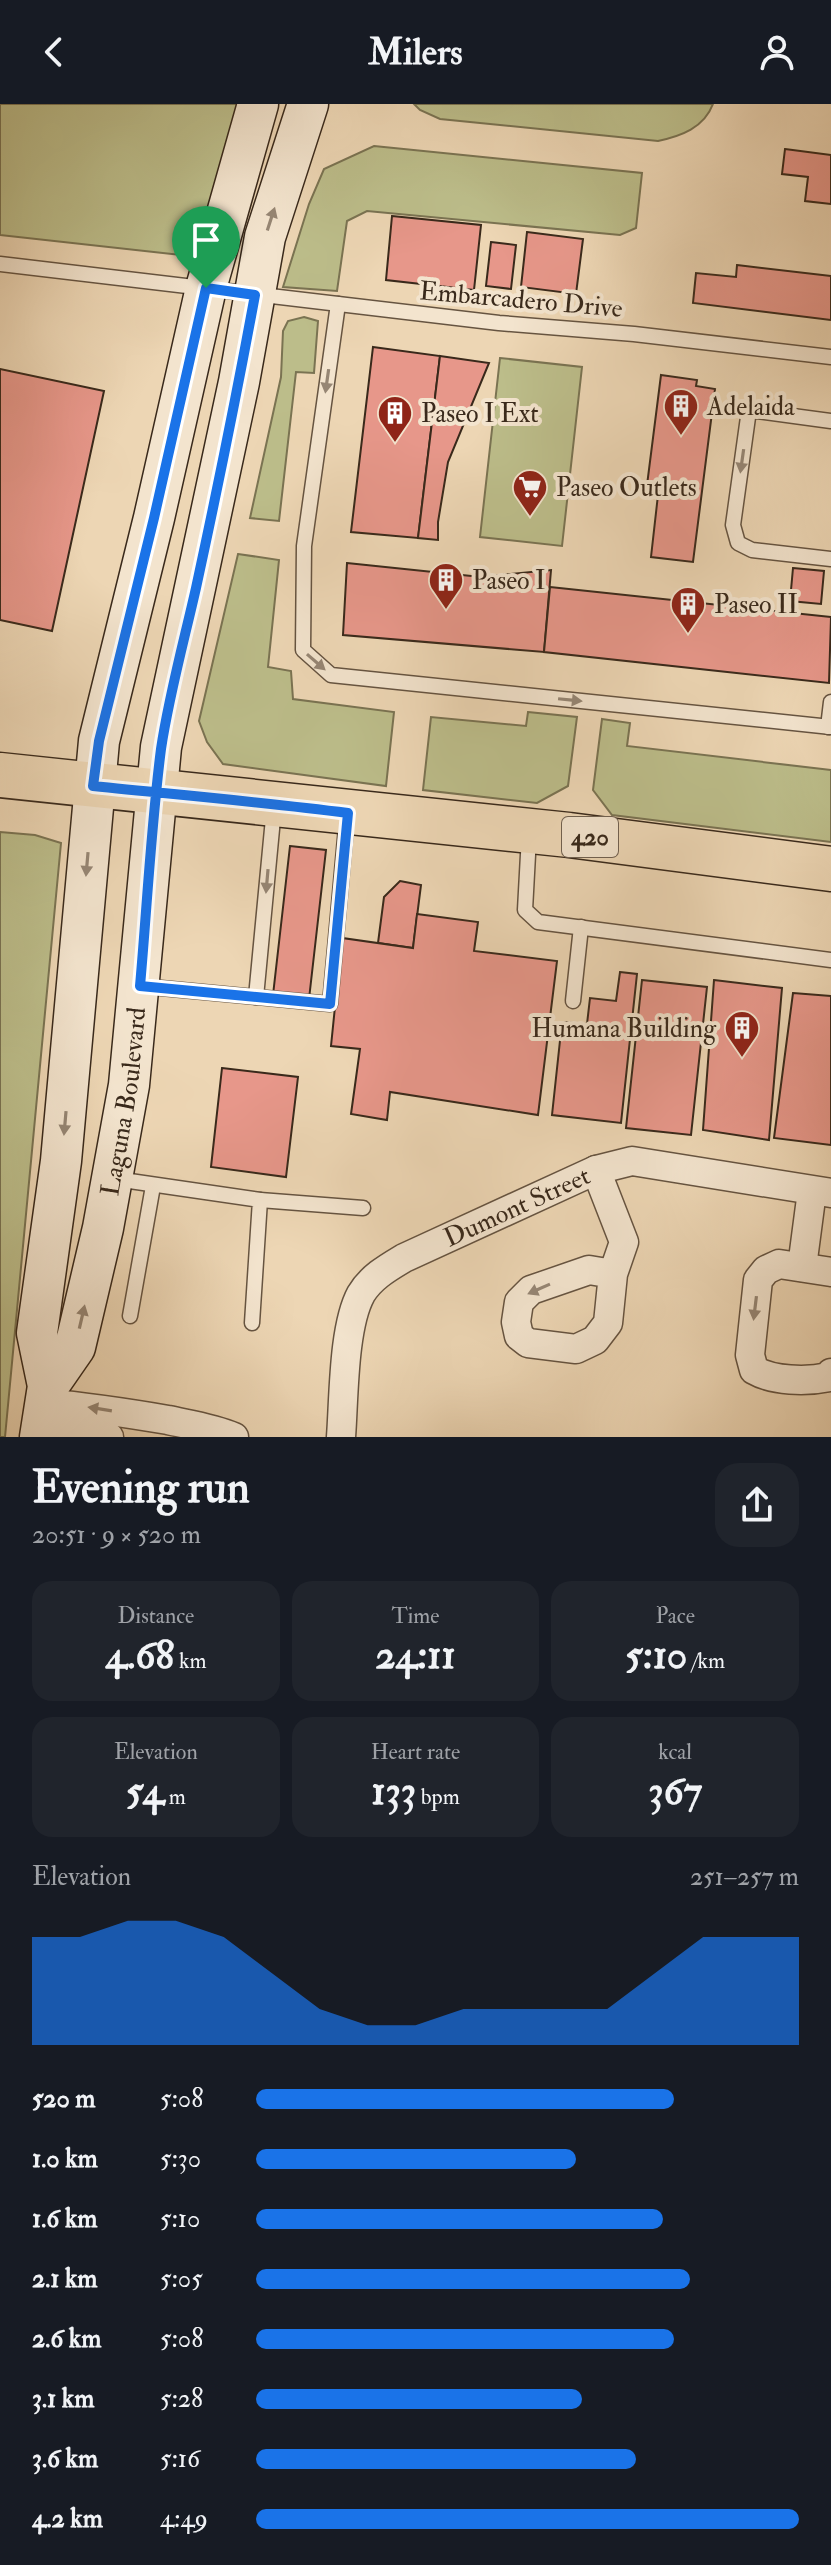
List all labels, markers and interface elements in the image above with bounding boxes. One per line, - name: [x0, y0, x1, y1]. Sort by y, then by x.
- icon: back: [32, 30, 76, 74]
- text: Milers: [368, 30, 463, 75]
- icon: person: [755, 30, 799, 74]
- pin: [172, 206, 240, 288]
- one-way arrow: [265, 207, 277, 231]
- icon: arrive: [184, 218, 228, 262]
- street label: Embarcadero Drive: [418, 275, 624, 325]
- one-way arrow: [320, 369, 333, 394]
- building icon: Adelaida: [662, 387, 700, 437]
- place label: Adelaida: [706, 391, 795, 423]
- building icon: Paseo I Ext: [376, 394, 414, 444]
- place label: Paseo I Ext: [421, 398, 539, 430]
- one-way arrow: [735, 448, 748, 473]
- supermarket icon: Paseo Outlets: [511, 468, 549, 518]
- place label: Paseo Outlets: [556, 472, 697, 504]
- building icon: Paseo I: [427, 561, 465, 611]
- place label: Paseo I: [472, 565, 546, 597]
- building icon: Paseo II: [669, 585, 707, 635]
- place label: Paseo II: [714, 589, 798, 621]
- one-way arrow: [307, 652, 326, 670]
- one-way arrow: [558, 693, 583, 706]
- road number: 420: [562, 817, 618, 857]
- one-way arrow: [80, 852, 93, 877]
- one-way arrow: [260, 869, 273, 894]
- street label: Laguna Boulevard: [94, 1006, 153, 1198]
- building icon: Humana Building: [723, 1009, 761, 1059]
- place label: Humana Building: [531, 1013, 717, 1045]
- one-way arrow: [58, 1111, 71, 1136]
- street label: Dumont Street: [439, 1160, 595, 1255]
- one-way arrow: [528, 1282, 551, 1295]
- one-way arrow: [749, 1296, 762, 1321]
- one-way arrow: [76, 1305, 89, 1330]
- one-way arrow: [87, 1402, 112, 1415]
- text: Evening run: [32, 1461, 250, 1516]
- button: share: [715, 1463, 799, 1547]
- text: 20:51 · 9 × 520 m: [32, 1519, 201, 1551]
- text: Distance: [117, 1602, 194, 1630]
- text: Time: [391, 1602, 440, 1630]
- text: Pace: [655, 1602, 695, 1630]
- text: 4.68: [105, 1630, 174, 1681]
- text: 24:11: [375, 1630, 456, 1681]
- text: 5:10: [625, 1630, 687, 1681]
- text: km: [174, 1647, 206, 1675]
- text: /km: [687, 1647, 725, 1675]
- text: Elevation: [114, 1738, 198, 1766]
- text: Heart rate: [371, 1738, 460, 1766]
- text: kcal: [658, 1738, 692, 1766]
- text: 54: [126, 1766, 164, 1817]
- text: 133: [371, 1766, 416, 1817]
- text: 367: [648, 1766, 702, 1817]
- text: m: [164, 1783, 186, 1811]
- text: bpm: [416, 1783, 460, 1811]
- text: Elevation: [32, 1861, 131, 1893]
- text: 251–257 m: [690, 1861, 799, 1893]
- text: 520 m: [32, 2083, 95, 2115]
- text: 5:08: [160, 2083, 203, 2115]
- text: 1.0 km: [32, 2143, 98, 2175]
- text: 5:30: [160, 2143, 201, 2175]
- text: 1.6 km: [32, 2203, 97, 2235]
- text: 5:10: [160, 2203, 200, 2235]
- text: 2.1 km: [32, 2263, 98, 2295]
- text: 5:05: [160, 2263, 203, 2295]
- text: 2.6 km: [32, 2323, 101, 2355]
- text: 5:08: [160, 2323, 203, 2355]
- text: 3.1 km: [32, 2383, 94, 2415]
- text: 5:28: [160, 2383, 203, 2415]
- text: 3.6 km: [32, 2443, 98, 2475]
- text: 5:16: [160, 2443, 200, 2475]
- text: 4.2 km: [32, 2503, 103, 2535]
- text: 4:49: [160, 2503, 208, 2535]

